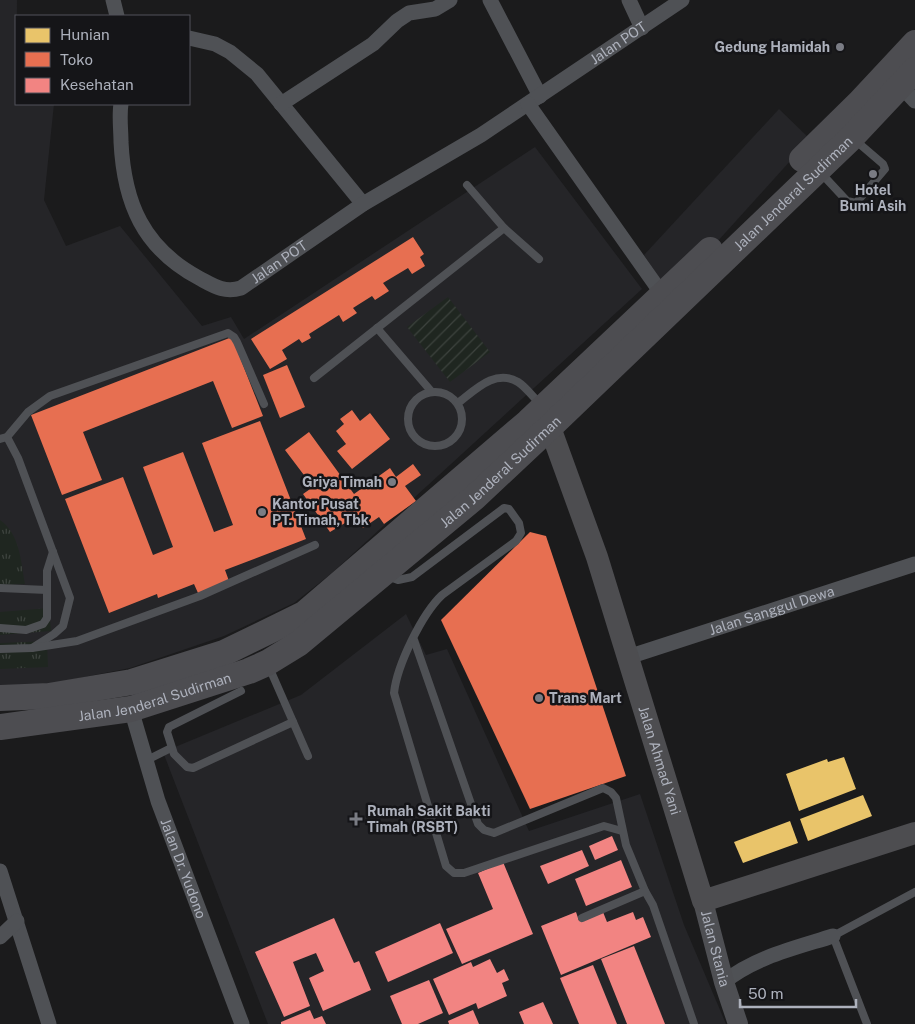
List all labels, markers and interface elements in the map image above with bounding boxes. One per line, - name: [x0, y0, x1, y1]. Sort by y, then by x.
- legend: [15, 15, 190, 105]
- street label: Jalan POT: [587, 18, 649, 67]
- text: Hunian: [60, 26, 110, 43]
- place label: Gedung Hamidah: [714, 39, 830, 55]
- marker: Gedung Hamidah: [834, 41, 846, 53]
- text: Toko: [60, 51, 93, 68]
- text: Kesehatan: [60, 76, 134, 93]
- street label: Jalan Jenderal Sudirman: [731, 133, 856, 254]
- marker: Hotel Bumi Asih: [867, 168, 879, 180]
- place label: Hotel Bumi Asih: [840, 182, 906, 214]
- street label: Jalan POT: [248, 237, 310, 287]
- street label: Jalan Jenderal Sudirman: [437, 413, 564, 531]
- place label: Griya Timah: [302, 474, 382, 490]
- marker: Griya Timah: [386, 476, 398, 488]
- place label: Kantor Pusat PT. Timah, Tbk: [272, 496, 369, 528]
- marker: Kantor Pusat PT. Timah, Tbk: [256, 506, 268, 518]
- street label: Jalan Sanggul Dewa: [707, 583, 836, 638]
- street label: Jalan Jenderal Sudirman: [77, 669, 233, 724]
- place label: Trans Mart: [549, 690, 622, 706]
- marker: Trans Mart: [533, 692, 545, 704]
- street label: Jalan Ahmad Yani: [635, 704, 684, 817]
- place label: Rumah Sakit Bakti Timah (RSBT): [367, 803, 490, 835]
- marker: Rumah Sakit Bakti Timah (RSBT): [349, 812, 363, 826]
- street label: Jalan Dr. Yudono: [157, 816, 210, 921]
- street label: Jalan Stania: [698, 909, 733, 989]
- scale bar: [740, 976, 856, 1008]
- text: 50 m: [748, 985, 783, 1002]

